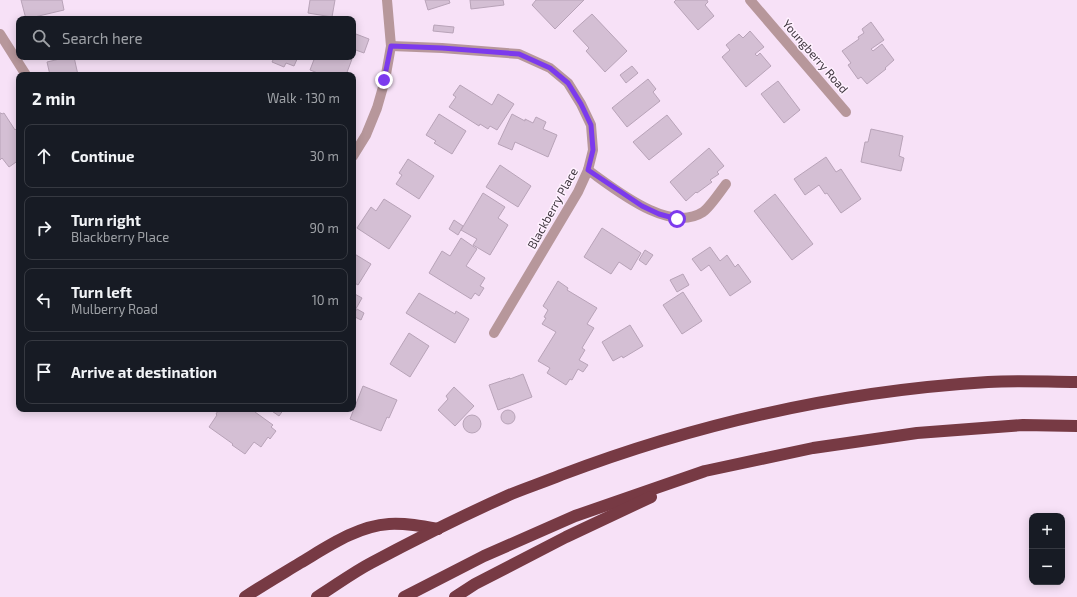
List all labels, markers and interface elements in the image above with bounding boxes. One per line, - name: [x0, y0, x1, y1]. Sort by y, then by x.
- search box: [16, 16, 356, 60]
- street label: Youngberry Road: [780, 16, 852, 96]
- icon: search: [30, 27, 52, 49]
- text: Search here: [62, 29, 143, 47]
- route end: [375, 71, 393, 89]
- text: 2 min: [32, 88, 75, 108]
- text: Walk · 130 m: [267, 90, 340, 106]
- icon: ahead: [33, 145, 55, 167]
- text: Continue: [71, 147, 134, 165]
- text: 30 m: [310, 148, 339, 164]
- street label: Blackberry Place: [524, 165, 580, 251]
- route start: [668, 210, 686, 228]
- text: Turn right: [71, 211, 141, 229]
- icon: right: [33, 217, 55, 239]
- text: 90 m: [309, 220, 339, 236]
- text: Blackberry Place: [71, 229, 169, 245]
- text: Turn left: [71, 283, 132, 301]
- icon: left: [33, 289, 55, 311]
- text: 10 m: [312, 292, 339, 308]
- text: Mulberry Road: [71, 301, 158, 317]
- icon: arrive: [33, 361, 55, 383]
- text: Arrive at destination: [71, 363, 217, 381]
- map controls: [1029, 513, 1065, 585]
- button: +: [1029, 513, 1065, 549]
- button: −: [1029, 549, 1065, 585]

